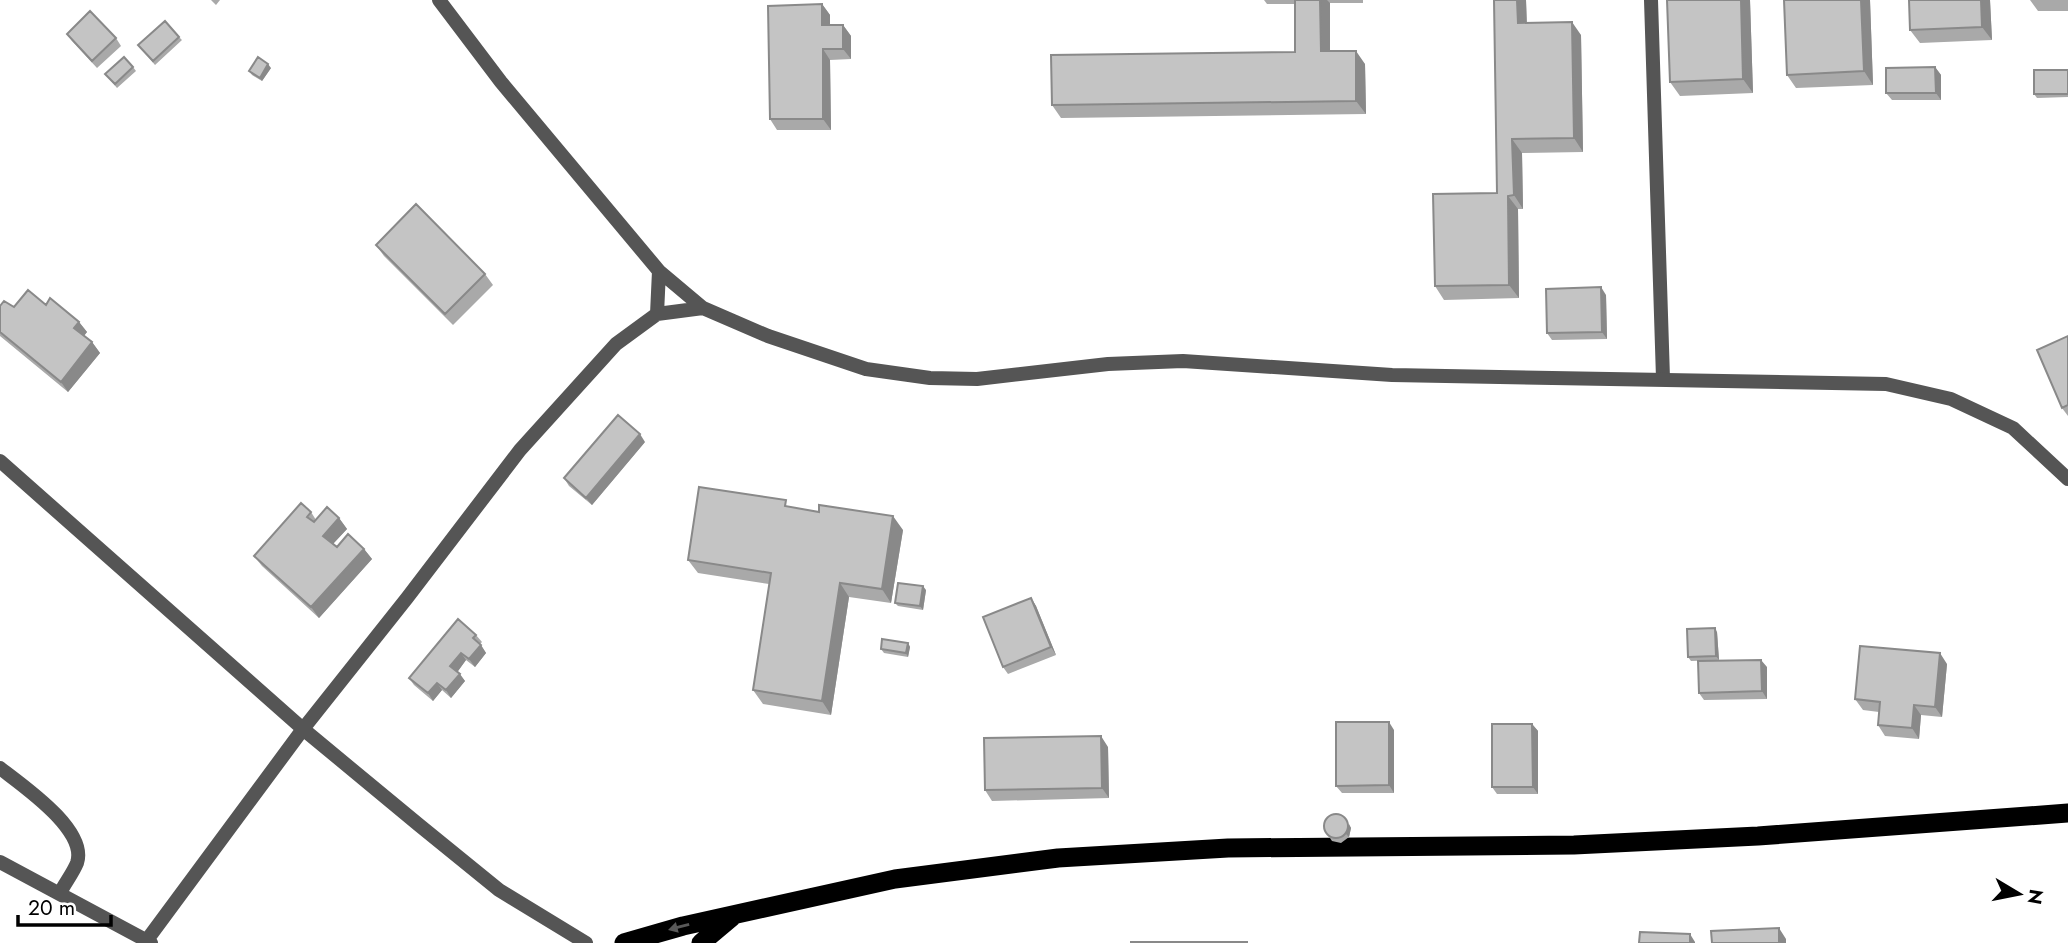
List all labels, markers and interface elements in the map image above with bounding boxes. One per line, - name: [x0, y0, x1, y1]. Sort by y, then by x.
- north arrow: [1984, 859, 2054, 929]
- scale bar: [18, 884, 110, 928]
- text: N: [2021, 887, 2050, 907]
- text: 20 m: [28, 893, 75, 923]
- one-way arrow: [668, 922, 690, 933]

